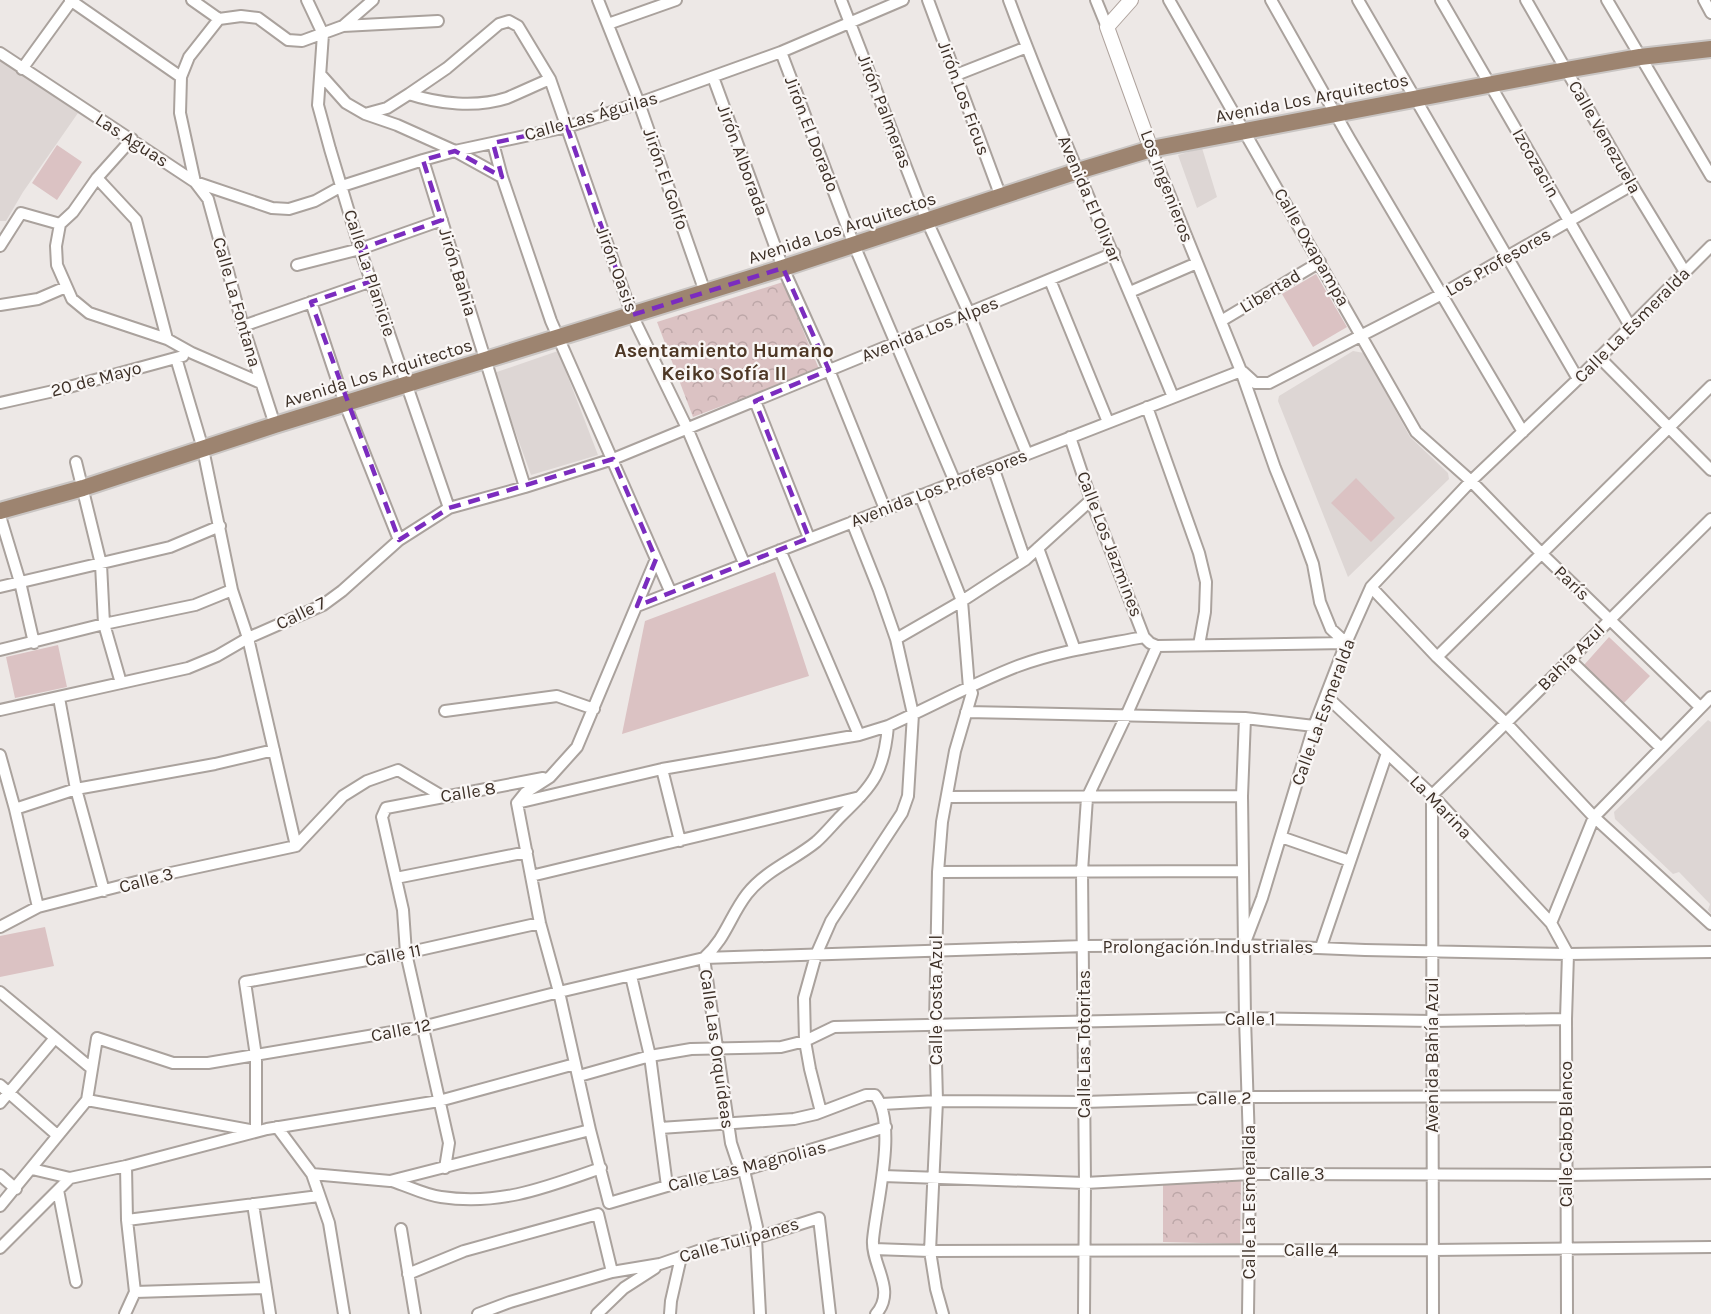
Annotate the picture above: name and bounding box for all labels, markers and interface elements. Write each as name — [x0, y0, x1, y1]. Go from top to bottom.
street label: Jirón Los Ficus — [933, 38, 995, 158]
street label: Jirón Palmeras — [853, 51, 917, 171]
street label: Avenida Los Arquitectos — [1214, 68, 1410, 128]
street label: Jirón El Dorado — [780, 73, 844, 195]
street label: Calle Venezuela — [1564, 76, 1646, 198]
street label: Calle Las Águilas — [521, 85, 660, 146]
street label: Jirón Alborada — [713, 101, 773, 219]
street label: Las Aguas — [91, 108, 173, 172]
street label: Izcozacin — [1507, 124, 1565, 202]
street label: Jirón El Golfo — [638, 125, 694, 233]
street label: Los Ingenieros — [1135, 127, 1199, 245]
street label: Avenida El Olivar — [1053, 132, 1127, 266]
street label: Calle Oxapampa — [1269, 184, 1355, 310]
street label: Avenida Los Arquitectos — [745, 187, 939, 269]
street label: Calle La Planicie — [339, 207, 401, 339]
street label: Jirón Oasis — [591, 223, 643, 315]
street label: Los Profesores — [1441, 223, 1555, 301]
street label: Jirón Bahia — [434, 225, 482, 319]
street label: Calle La Fontana — [208, 234, 266, 370]
street label: Calle La Esmeralda — [1569, 262, 1695, 388]
street label: Libertad — [1235, 264, 1305, 318]
street label: Avenida Los Alpes — [858, 291, 1002, 367]
street label: Avenida Los Arquitectos — [281, 334, 475, 412]
district label: Asentamiento Humano Keiko Sofía II — [614, 339, 834, 385]
street label: 20 de Mayo — [48, 356, 144, 402]
street label: Avenida Los Profesores — [848, 444, 1030, 532]
street label: Calle Los Jazmines — [1072, 468, 1148, 620]
street label: París — [1550, 561, 1594, 605]
street label: Calle 7 — [272, 591, 330, 635]
street label: Bahia Azul — [1533, 619, 1609, 695]
street label: Calle La Esmeralda — [1286, 635, 1360, 789]
street label: La Marina — [1405, 770, 1477, 844]
street label: Calle 8 — [439, 777, 497, 807]
street label: Calle 3 — [117, 862, 175, 898]
street label: Calle Costa Azul — [925, 935, 947, 1065]
street label: Prolongación Industriales — [1103, 936, 1313, 958]
street label: Calle 11 — [363, 939, 423, 971]
street label: Calle Las Orquídeas — [695, 968, 739, 1130]
street label: Calle Las Totoritas — [1073, 970, 1095, 1118]
street label: Avenida Bahía Azul — [1421, 977, 1443, 1133]
street label: Calle 1 — [1225, 1008, 1275, 1030]
street label: Calle 12 — [369, 1013, 433, 1047]
street label: Calle Cabo Blanco — [1555, 1061, 1577, 1207]
street label: Calle 2 — [1196, 1087, 1252, 1109]
street label: Calle La Esmeralda — [1238, 1125, 1260, 1279]
street label: Calle Las Magnolias — [666, 1136, 828, 1196]
street label: Calle 3 — [1269, 1163, 1325, 1185]
street label: Calle Tulipanes — [677, 1212, 801, 1268]
street label: Calle 4 — [1284, 1239, 1338, 1261]

